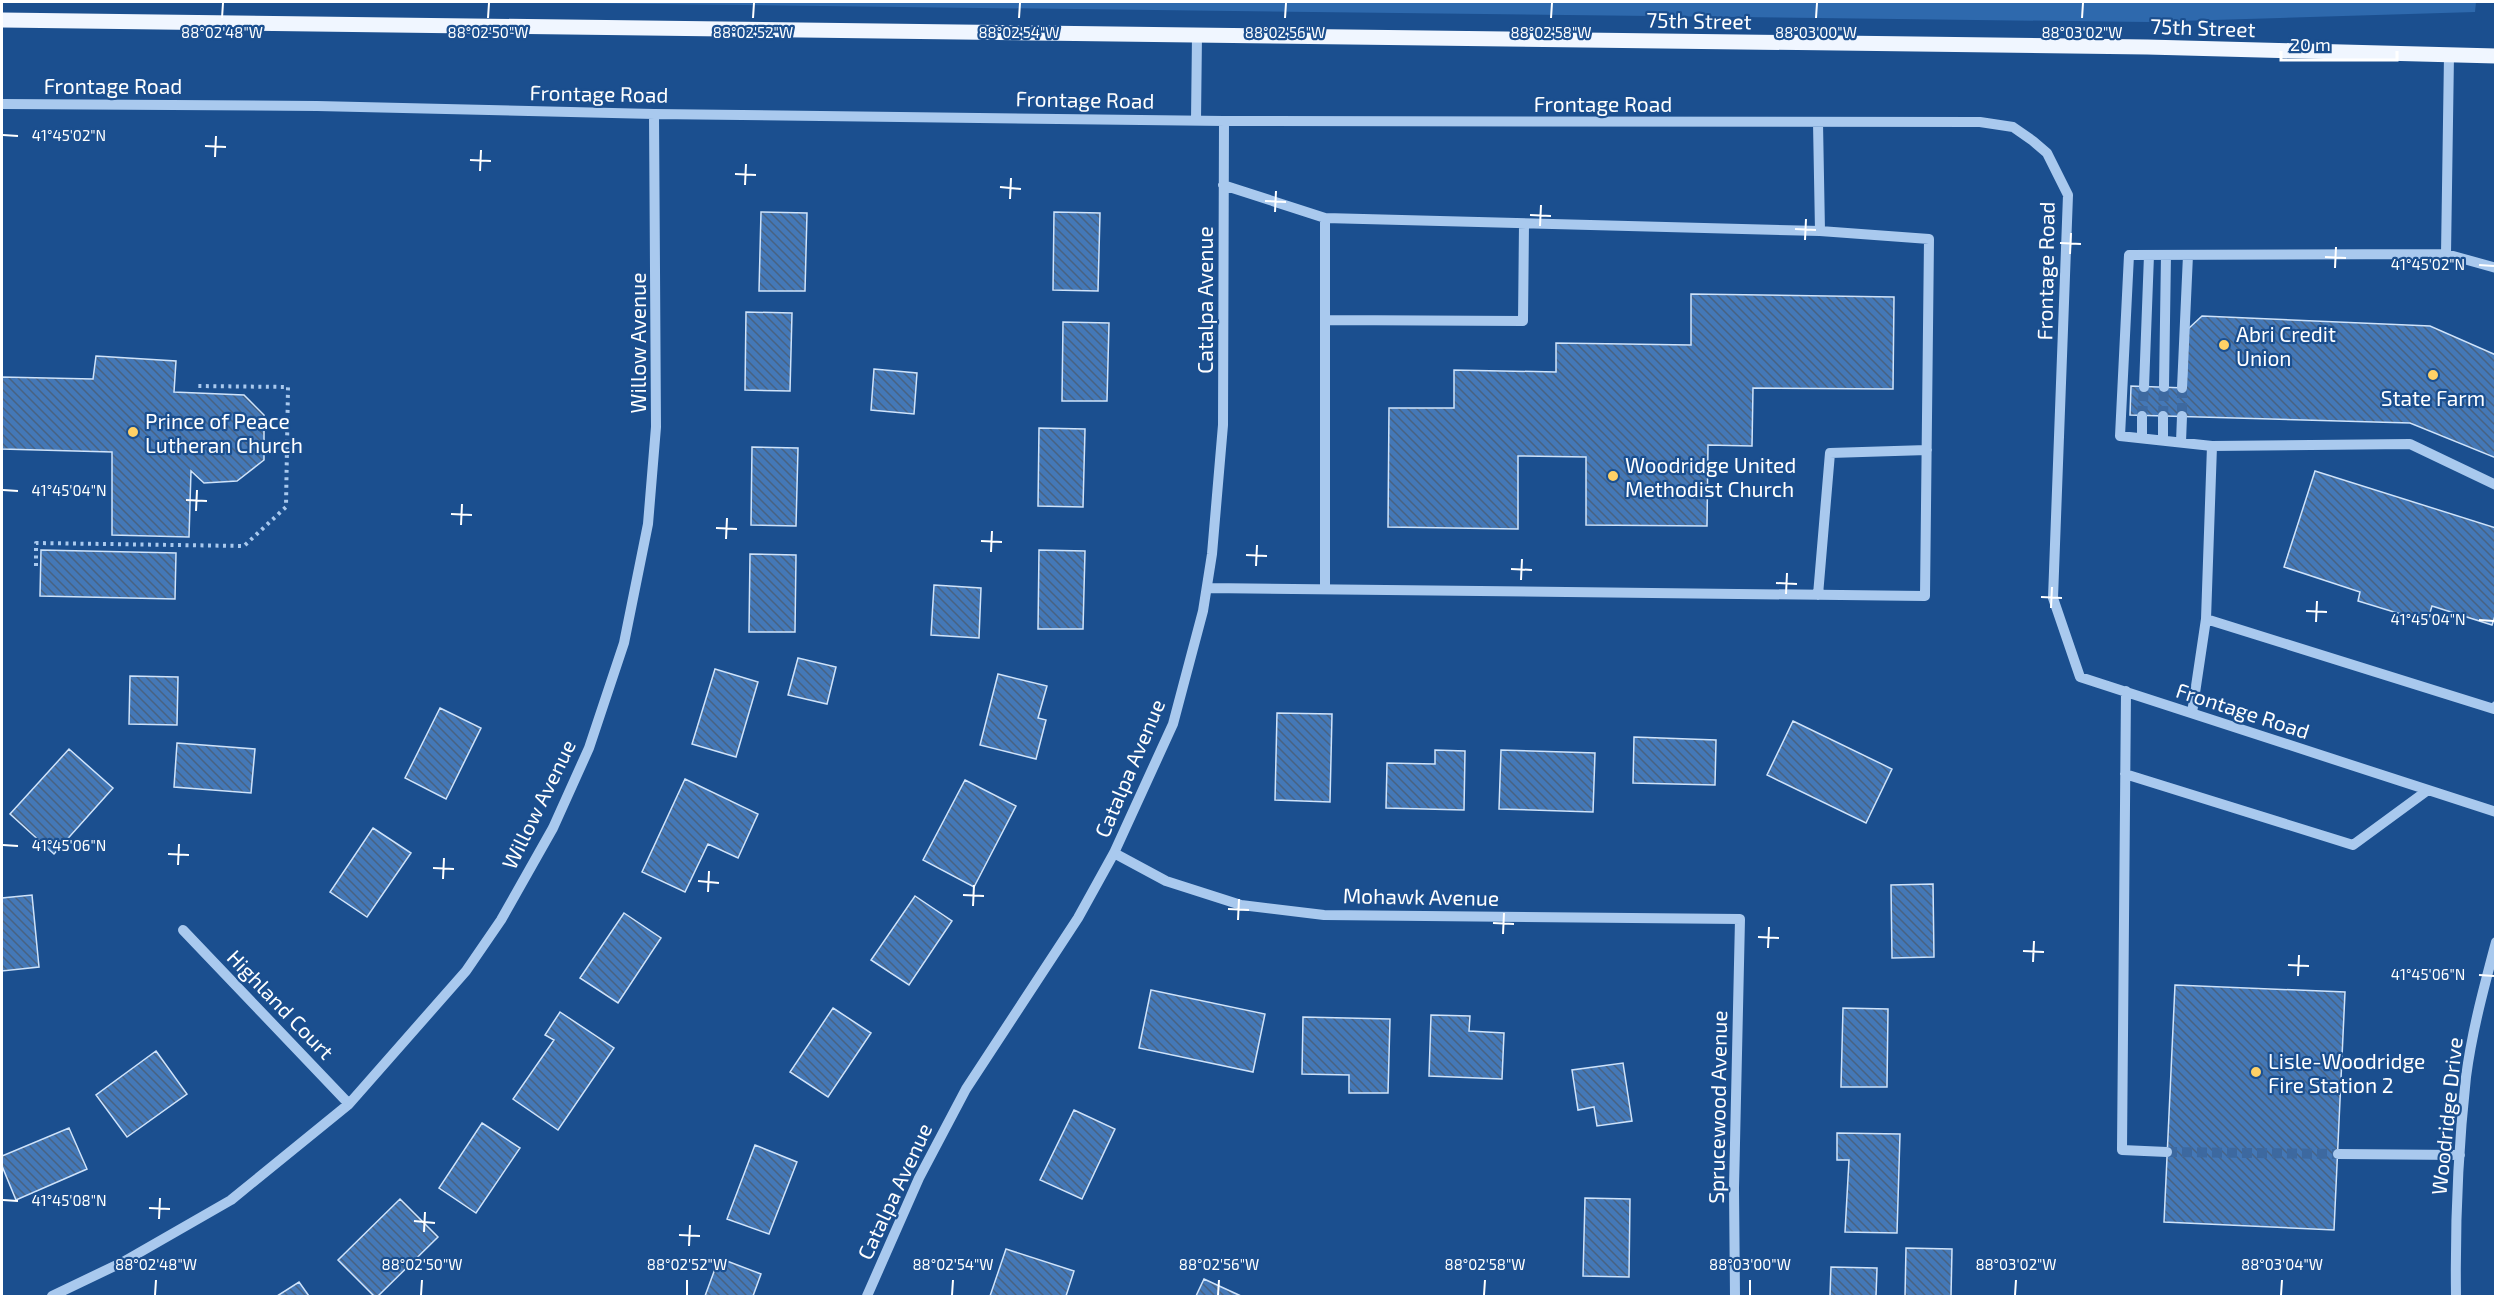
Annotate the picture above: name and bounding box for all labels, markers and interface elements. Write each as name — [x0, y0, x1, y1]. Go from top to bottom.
street label: 75th Street — [1646, 7, 1752, 33]
street label: 75th Street — [2150, 13, 2256, 41]
text: 88°02'48"W — [181, 23, 263, 41]
text: 88°02'50"W — [448, 23, 528, 41]
text: 88°02'52"W — [713, 23, 793, 41]
text: 88°02'54"W — [979, 23, 1060, 41]
text: 88°02'56"W — [1245, 23, 1325, 41]
text: 88°02'58"W — [1511, 23, 1591, 41]
text: 88°03'00"W — [1775, 23, 1857, 41]
text: 88°03'02"W — [2041, 23, 2123, 41]
scale bar — [2281, 24, 2396, 62]
text: 20 m — [2290, 33, 2331, 55]
street label: Frontage Road — [44, 73, 182, 98]
street label: Frontage Road — [529, 79, 669, 107]
street label: Frontage Road — [1015, 85, 1155, 113]
street label: Frontage Road — [1534, 91, 1672, 116]
text: 41°45'02"N — [32, 126, 106, 144]
street label: Frontage Road — [2031, 201, 2059, 341]
street label: Catalpa Avenue — [1192, 226, 1217, 374]
text: 41°45'02"N — [2391, 255, 2465, 273]
street label: Willow Avenue — [625, 273, 650, 413]
place label: Abri Credit Union — [2236, 321, 2336, 370]
marker: Abri Credit Union — [2217, 338, 2231, 352]
marker: State Farm — [2426, 368, 2440, 382]
place label: State Farm — [2381, 385, 2485, 410]
place label: Prince of Peace Lutheran Church — [145, 408, 303, 457]
marker: Prince of Peace Lutheran Church — [126, 425, 140, 439]
place label: Woodridge United Methodist Church — [1625, 452, 1796, 501]
marker: Woodridge United Methodist Church — [1606, 469, 1620, 483]
text: 41°45'04"N — [31, 481, 107, 499]
text: 41°45'04"N — [2390, 610, 2466, 628]
street label: Frontage Road — [2173, 677, 2313, 743]
street label: Catalpa Avenue — [1089, 695, 1169, 841]
street label: Willow Avenue — [496, 735, 580, 873]
text: 41°45'06"N — [32, 836, 106, 854]
street label: Mohawk Avenue — [1343, 882, 1499, 910]
street label: Highland Court — [223, 944, 339, 1064]
text: 41°45'06"N — [2391, 965, 2465, 983]
street label: Sprucewood Avenue — [1703, 1010, 1731, 1204]
street label: Woodridge Drive — [2425, 1036, 2467, 1196]
place label: Lisle-Woodridge Fire Station 2 — [2268, 1048, 2425, 1097]
marker: Lisle-Woodridge Fire Station 2 — [2249, 1065, 2263, 1079]
street label: Catalpa Avenue — [851, 1119, 937, 1263]
text: 41°45'08"N — [31, 1191, 107, 1209]
text: 88°02'48"W — [115, 1255, 197, 1273]
text: 88°02'50"W — [382, 1255, 462, 1273]
text: 88°02'52"W — [647, 1255, 727, 1273]
text: 88°02'54"W — [913, 1255, 994, 1273]
text: 88°02'56"W — [1179, 1255, 1259, 1273]
text: 88°02'58"W — [1445, 1255, 1525, 1273]
text: 88°03'00"W — [1709, 1255, 1791, 1273]
text: 88°03'02"W — [1975, 1255, 2057, 1273]
text: 88°03'04"W — [2241, 1255, 2323, 1273]

